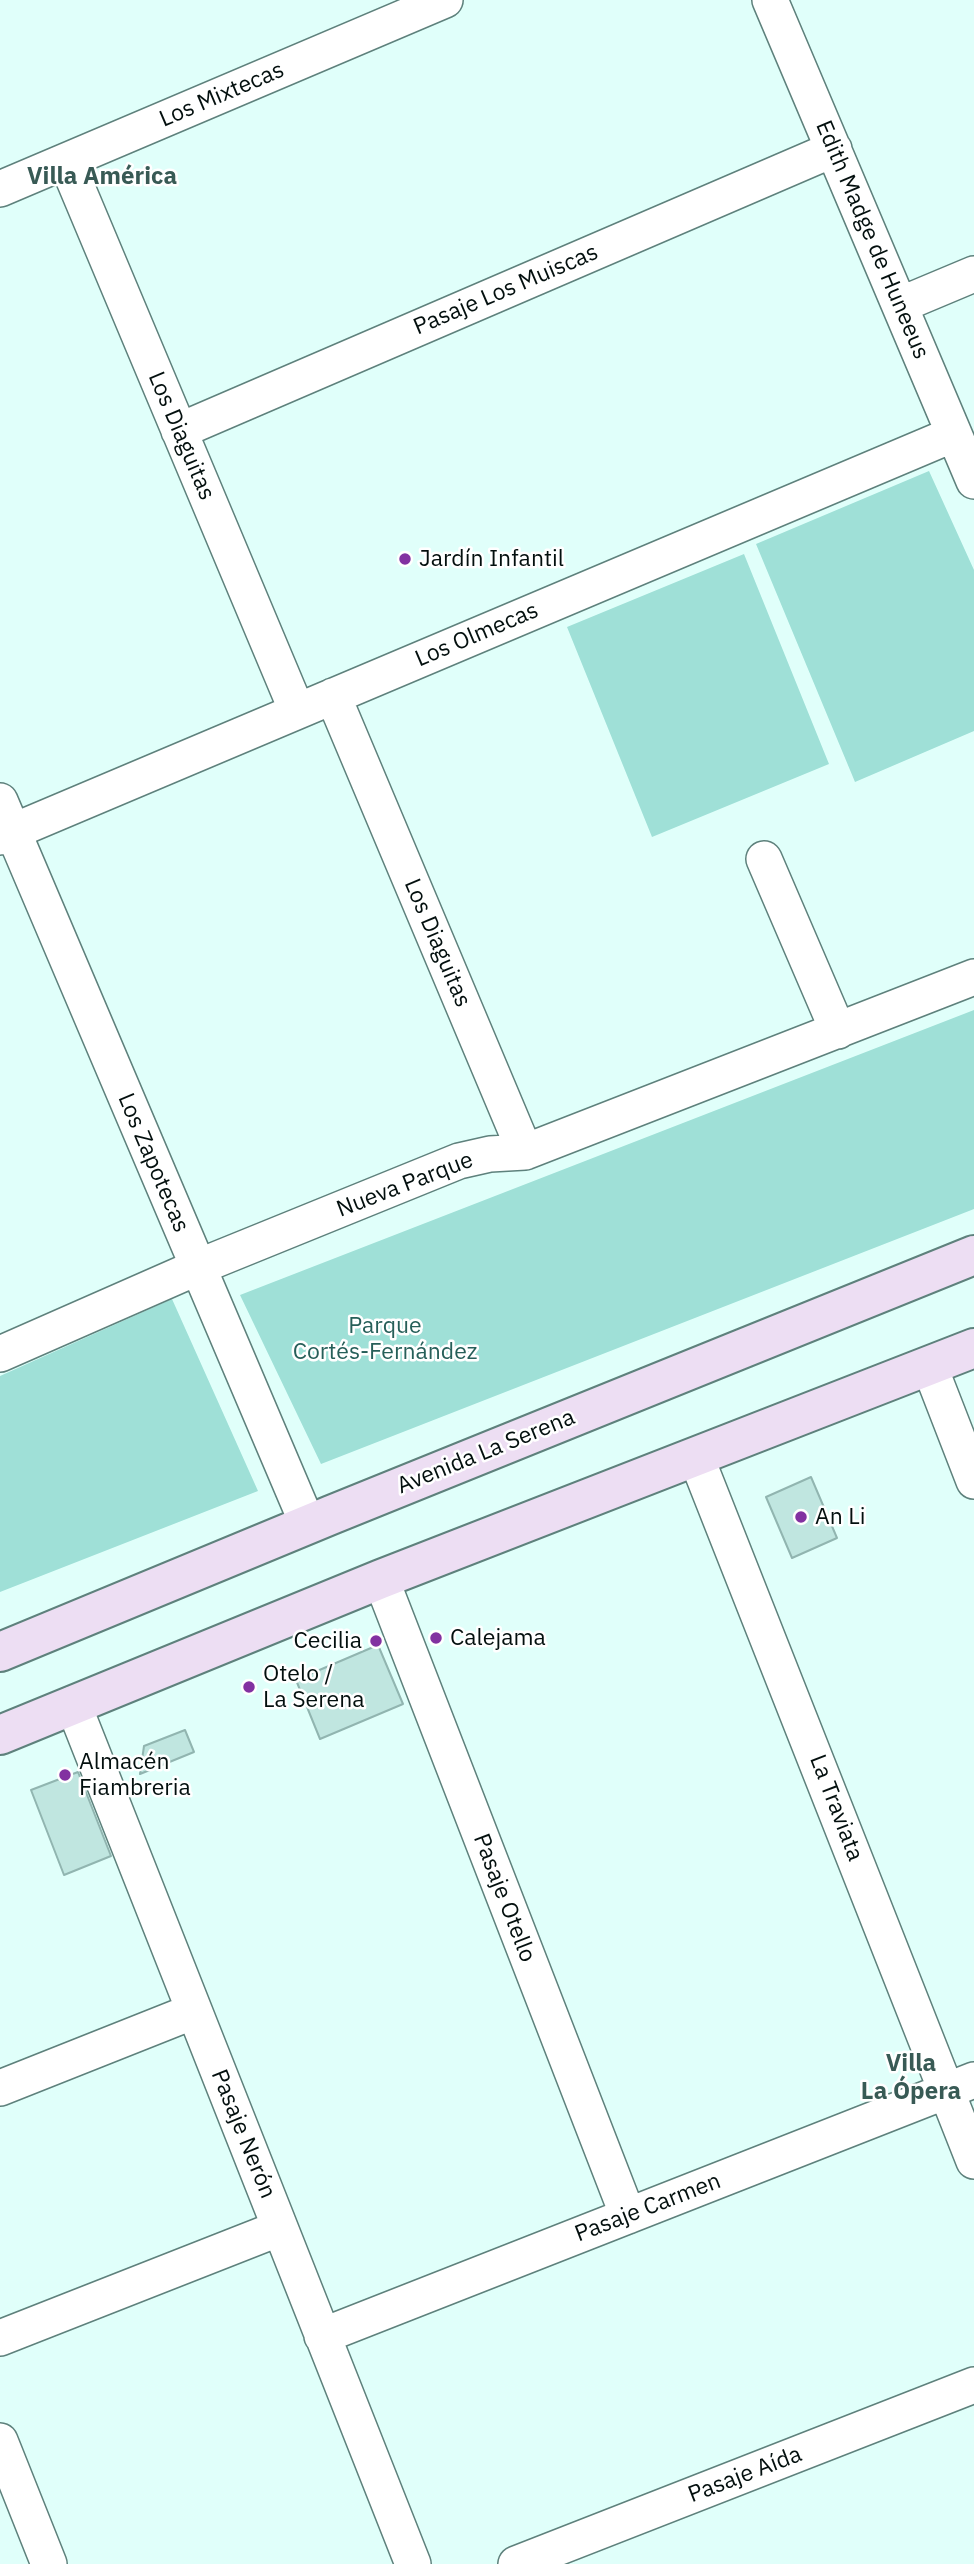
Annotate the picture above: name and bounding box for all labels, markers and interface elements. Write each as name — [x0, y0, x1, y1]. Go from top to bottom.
street label: Los Mixtecas — [156, 56, 288, 134]
street label: Edith Madge de Huneeus — [809, 117, 935, 363]
district label: Villa América — [27, 163, 177, 191]
street label: Pasaje Los Muiscas — [410, 239, 602, 341]
street label: Los Diaguitas — [142, 368, 220, 504]
place label: Jardín Infantil — [419, 545, 564, 573]
marker: Jardín Infantil — [397, 551, 413, 567]
street label: Los Olmecas — [411, 597, 543, 673]
street label: Los Diaguitas — [398, 875, 476, 1011]
street label: Los Zapotecas — [111, 1089, 195, 1237]
street label: Nueva Parque — [333, 1146, 477, 1224]
park label: Parque Cortés-Fernández — [293, 1312, 477, 1366]
street label: Avenida La Serena — [393, 1404, 579, 1500]
place label: An Li — [815, 1503, 866, 1531]
marker: An Li — [793, 1509, 809, 1525]
place label: Calejama — [450, 1624, 546, 1652]
place label: Cecilia — [293, 1627, 362, 1655]
marker: Calejama — [428, 1630, 444, 1646]
marker: Cecilia — [368, 1633, 384, 1649]
place label: Otelo / La Serena — [263, 1660, 364, 1714]
marker: Otelo / La Serena — [241, 1679, 257, 1695]
place label: Almacén Fiambreria — [79, 1748, 191, 1802]
street label: La Traviata — [803, 1751, 869, 1865]
marker: Almacén Fiambreria — [57, 1767, 73, 1783]
street label: Pasaje Otello — [467, 1830, 541, 1966]
district label: Villa La Ópera — [861, 2050, 961, 2106]
street label: Pasaje Nerón — [205, 2066, 281, 2202]
street label: Pasaje Carmen — [571, 2168, 725, 2248]
street label: Pasaje Aída — [684, 2441, 806, 2509]

